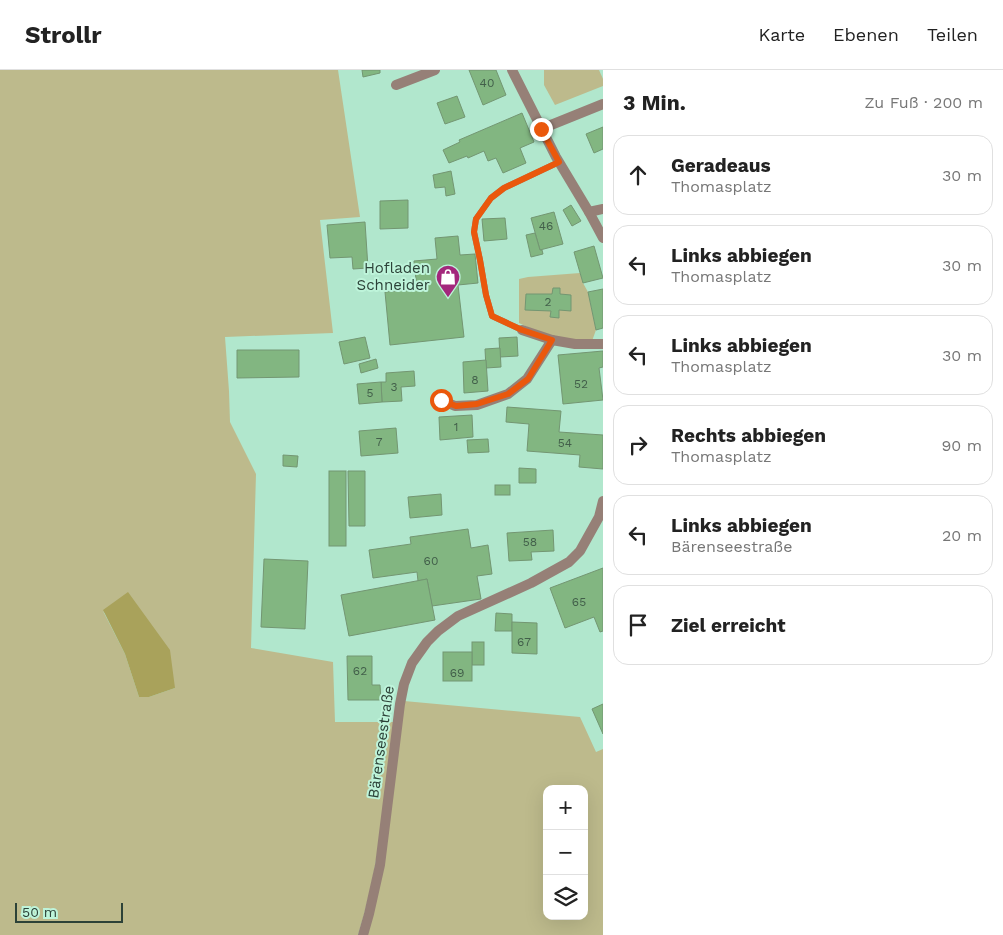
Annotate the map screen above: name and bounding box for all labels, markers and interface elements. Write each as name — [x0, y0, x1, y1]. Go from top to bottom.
text: Strollr — [25, 21, 102, 49]
text: Karte — [759, 24, 805, 45]
text: Ebenen — [833, 24, 899, 45]
text: Teilen — [927, 24, 978, 45]
house number: 40 — [480, 76, 494, 90]
text: 3 Min. — [623, 90, 686, 115]
text: Zu Fuß · 200 m — [865, 93, 983, 112]
route end — [530, 118, 553, 141]
text: Geradeaus — [671, 154, 771, 177]
icon: ahead — [624, 161, 652, 189]
text: 30 m — [942, 166, 982, 185]
text: Thomasplatz — [671, 177, 772, 196]
house number: 46 — [539, 219, 553, 233]
text: Links abbiegen — [671, 244, 812, 267]
icon: left — [624, 251, 652, 279]
text: 30 m — [942, 256, 982, 275]
place label: Hofladen Schneider — [357, 259, 430, 294]
shop icon: Hofladen Schneider — [435, 264, 461, 298]
text: Thomasplatz — [671, 267, 772, 286]
house number: 2 — [545, 295, 552, 309]
text: Links abbiegen — [671, 334, 812, 357]
icon: left — [624, 341, 652, 369]
text: 30 m — [942, 346, 982, 365]
text: Thomasplatz — [671, 357, 772, 376]
house number: 8 — [471, 373, 479, 387]
house number: 52 — [574, 377, 588, 391]
house number: 3 — [391, 380, 398, 394]
house number: 5 — [367, 386, 374, 400]
route start — [430, 389, 453, 412]
house number: 1 — [454, 420, 458, 434]
text: Rechts abbiegen — [671, 424, 826, 447]
icon: right — [624, 431, 652, 459]
house number: 7 — [376, 435, 383, 449]
house number: 54 — [558, 436, 572, 450]
text: 90 m — [941, 436, 982, 455]
text: Thomasplatz — [671, 447, 772, 466]
text: Links abbiegen — [671, 514, 812, 537]
icon: left — [624, 521, 652, 549]
text: 20 m — [942, 526, 982, 545]
house number: 58 — [523, 535, 537, 549]
text: Bärenseestraße — [671, 537, 792, 556]
house number: 60 — [424, 554, 438, 568]
house number: 65 — [572, 595, 586, 609]
icon: arrive — [624, 611, 652, 639]
text: Ziel erreicht — [671, 614, 786, 637]
house number: 67 — [517, 635, 531, 649]
house number: 62 — [353, 664, 367, 678]
house number: 69 — [450, 666, 464, 680]
street label: Bärenseestraße — [364, 684, 398, 800]
map controls — [543, 785, 588, 920]
button: + — [543, 785, 588, 830]
button: − — [543, 830, 588, 875]
button: layers — [543, 875, 588, 920]
scale bar — [15, 900, 122, 923]
text: 50 m — [22, 904, 57, 920]

